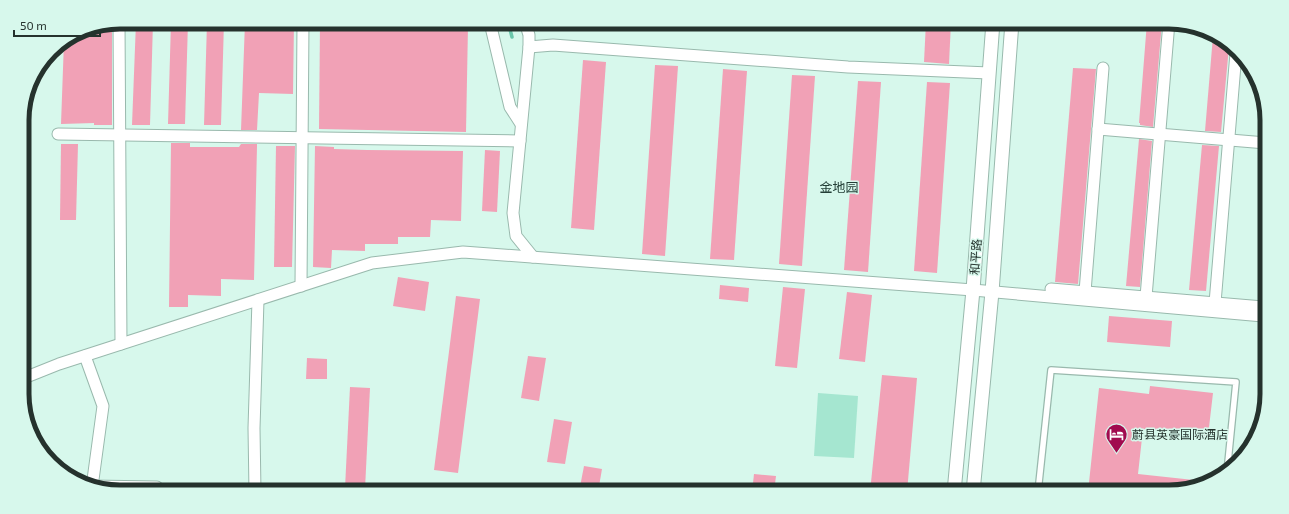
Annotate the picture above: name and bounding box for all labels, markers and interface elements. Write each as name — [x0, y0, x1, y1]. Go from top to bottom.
scale bar — [14, 12, 100, 38]
text: 50 m — [20, 18, 47, 32]
district label: 金地园 — [819, 179, 859, 195]
street label: 和平路 — [967, 238, 983, 275]
hotel icon: 蔚县英豪国际酒店 — [1103, 422, 1129, 455]
place label: 蔚县英豪国际酒店 — [1132, 427, 1228, 441]

